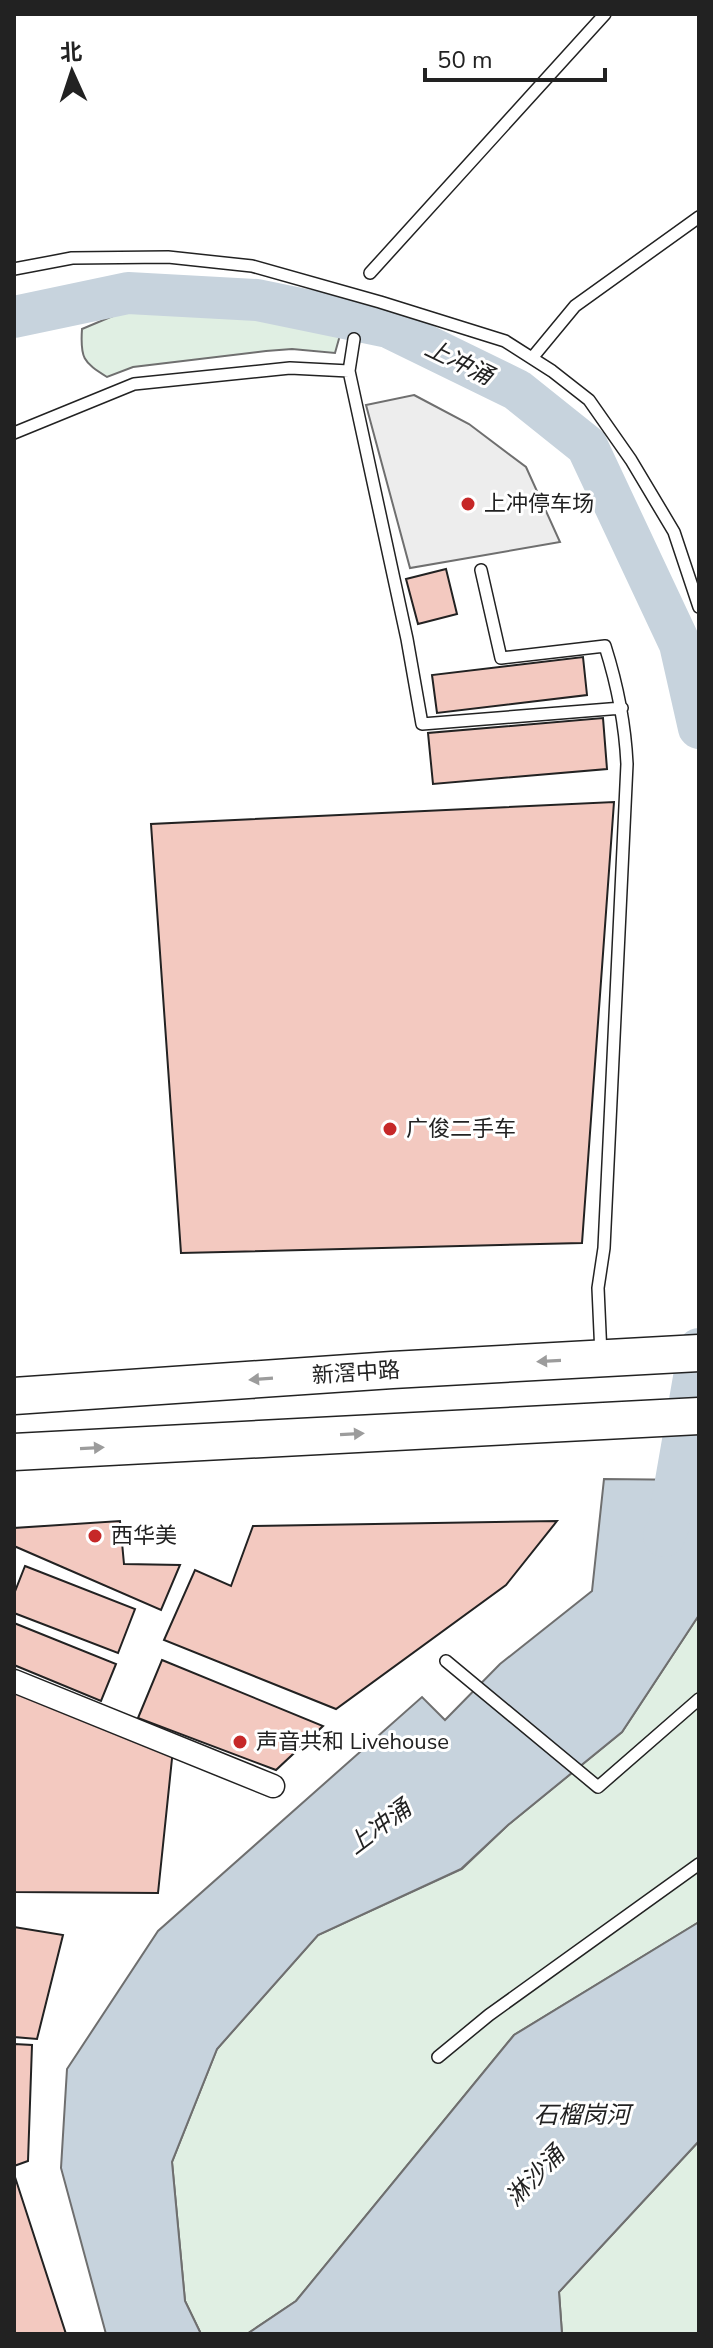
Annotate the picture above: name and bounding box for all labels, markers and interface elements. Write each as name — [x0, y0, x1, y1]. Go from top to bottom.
north arrow — [32, 32, 112, 112]
scale bar — [425, 32, 605, 82]
text: 北 — [59, 37, 83, 69]
text: 50 m — [437, 44, 493, 76]
water label: 上冲涌 — [420, 332, 501, 393]
place label: 上冲停车场 — [484, 489, 594, 519]
marker: 上冲停车场 — [459, 495, 477, 513]
place label: 广俊二手车 — [406, 1114, 516, 1144]
marker: 广俊二手车 — [381, 1120, 399, 1138]
street label: 新滘中路 — [311, 1355, 401, 1391]
one-way arrow — [536, 1355, 561, 1368]
one-way arrow — [248, 1373, 273, 1386]
one-way arrow — [340, 1427, 365, 1440]
one-way arrow — [80, 1441, 105, 1454]
place label: 西华美 — [111, 1521, 177, 1551]
marker: 西华美 — [86, 1527, 104, 1545]
place label: 声音共和 Livehouse — [256, 1727, 449, 1757]
marker: 声音共和 Livehouse — [231, 1733, 249, 1751]
water label: 上冲涌 — [341, 1791, 420, 1861]
water label: 石榴岗河 — [534, 2099, 634, 2131]
water label: 淋沙涌 — [498, 2137, 574, 2213]

